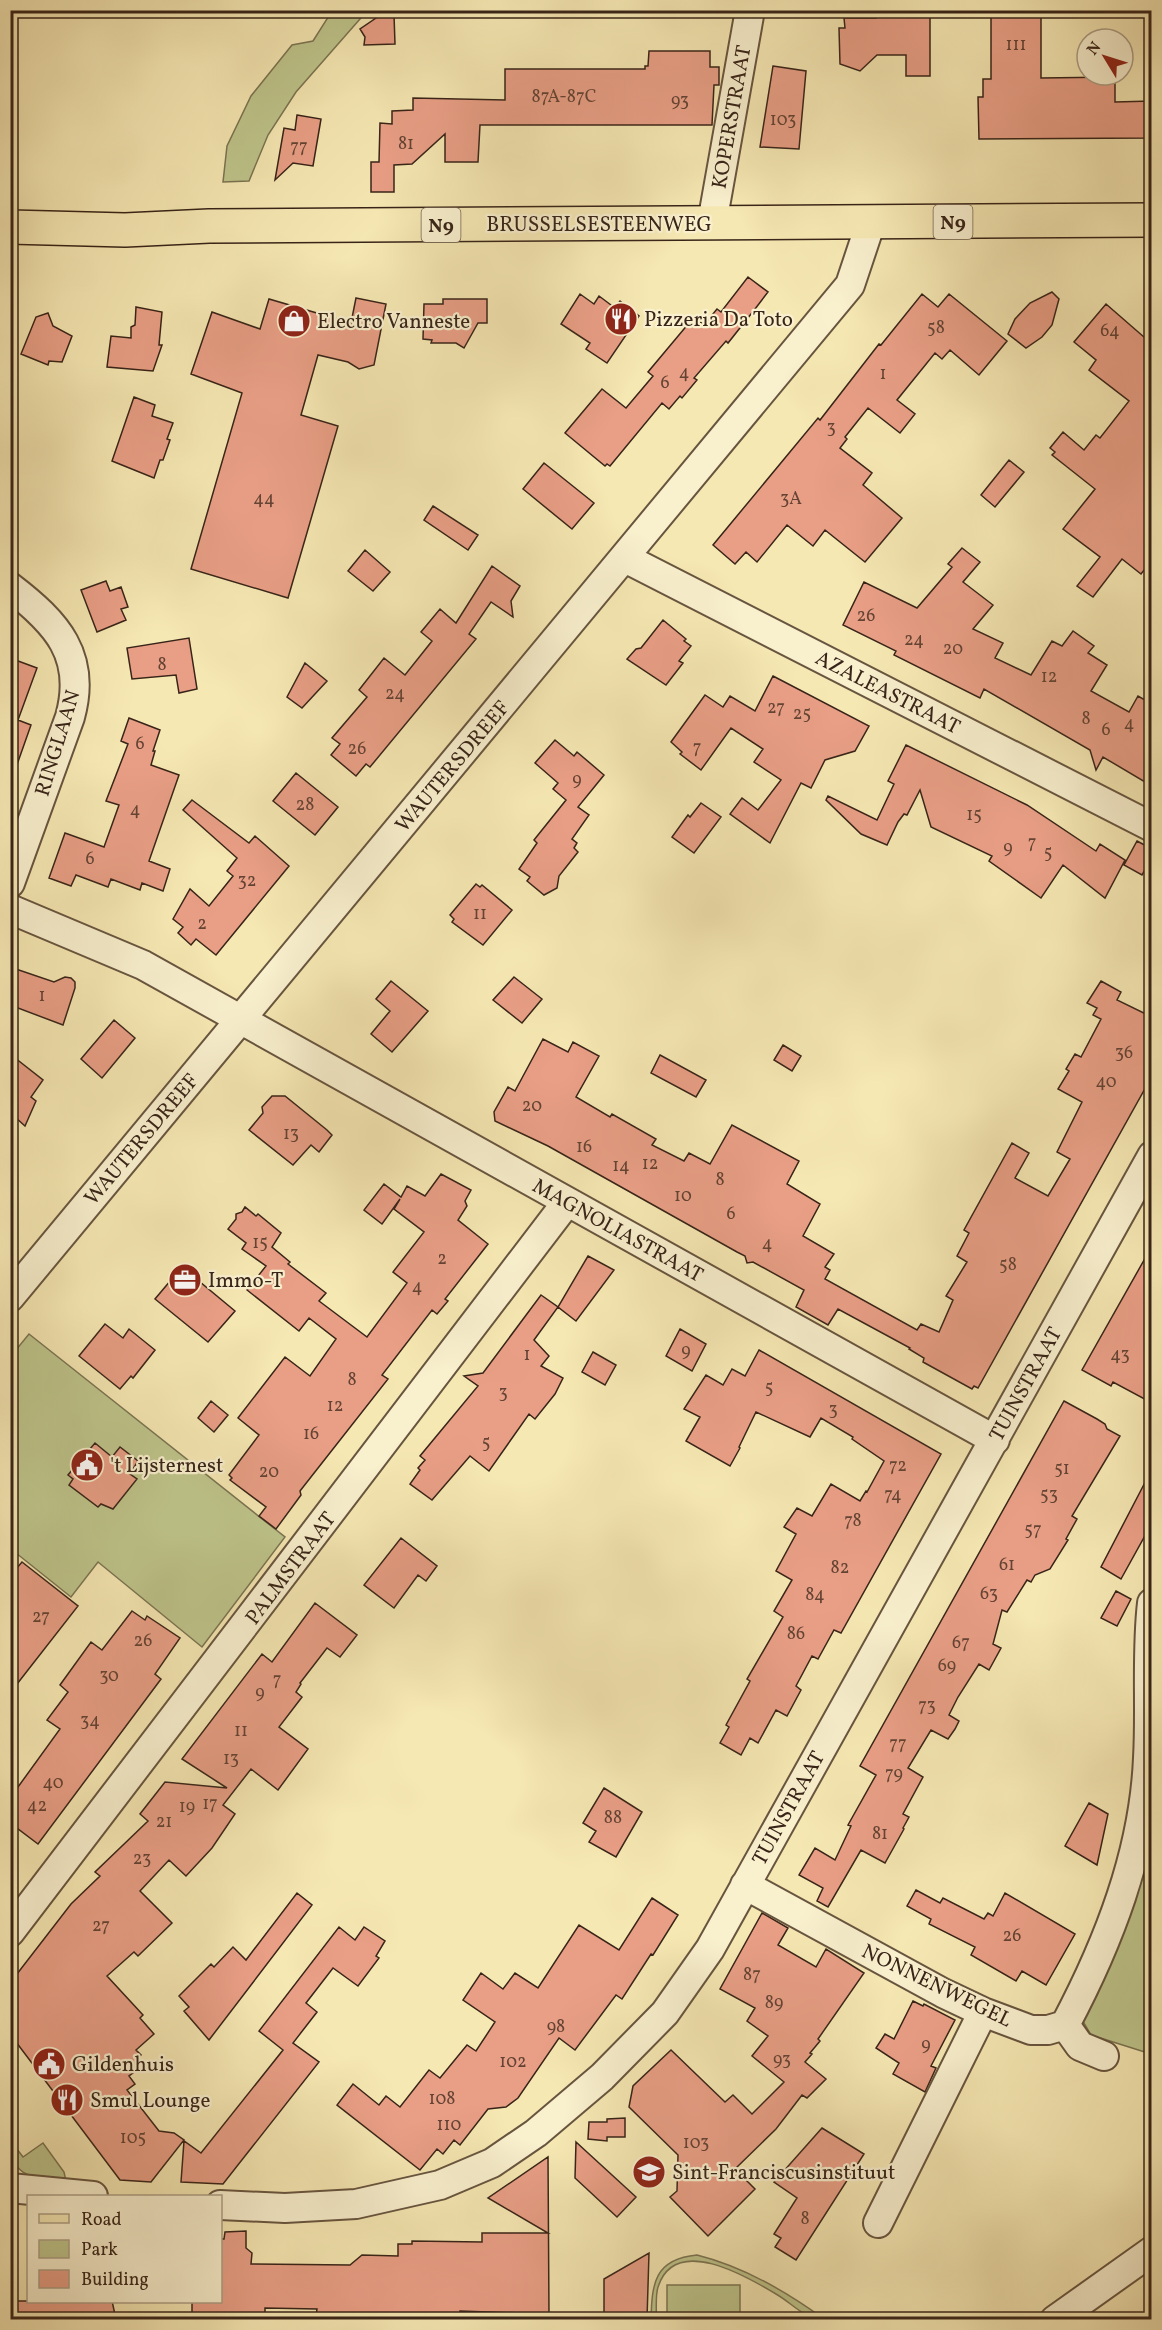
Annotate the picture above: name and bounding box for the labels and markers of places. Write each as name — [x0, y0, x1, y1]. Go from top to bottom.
restaurant icon: Pizzeria Da Toto — [603, 301, 639, 337]
shop icon: Electro Vanneste — [276, 303, 312, 339]
place label: Pizzeria Da Toto — [644, 306, 793, 335]
place label: Electro Vanneste — [317, 308, 470, 337]
office icon: Immo-T — [167, 1262, 203, 1298]
place label: Immo-T — [208, 1267, 283, 1296]
public building icon: 't Lijsternest — [69, 1447, 105, 1483]
place label: 't Lijsternest — [110, 1452, 223, 1481]
public building icon: Gildenhuis — [31, 2046, 67, 2082]
place label: Gildenhuis — [72, 2051, 174, 2080]
restaurant icon: Smul Lounge — [49, 2082, 85, 2118]
place label: Smul Lounge — [90, 2087, 211, 2116]
school or university icon: Sint-Franciscusinstituut — [631, 2154, 667, 2190]
place label: Sint-Franciscusinstituut — [672, 2159, 895, 2188]

